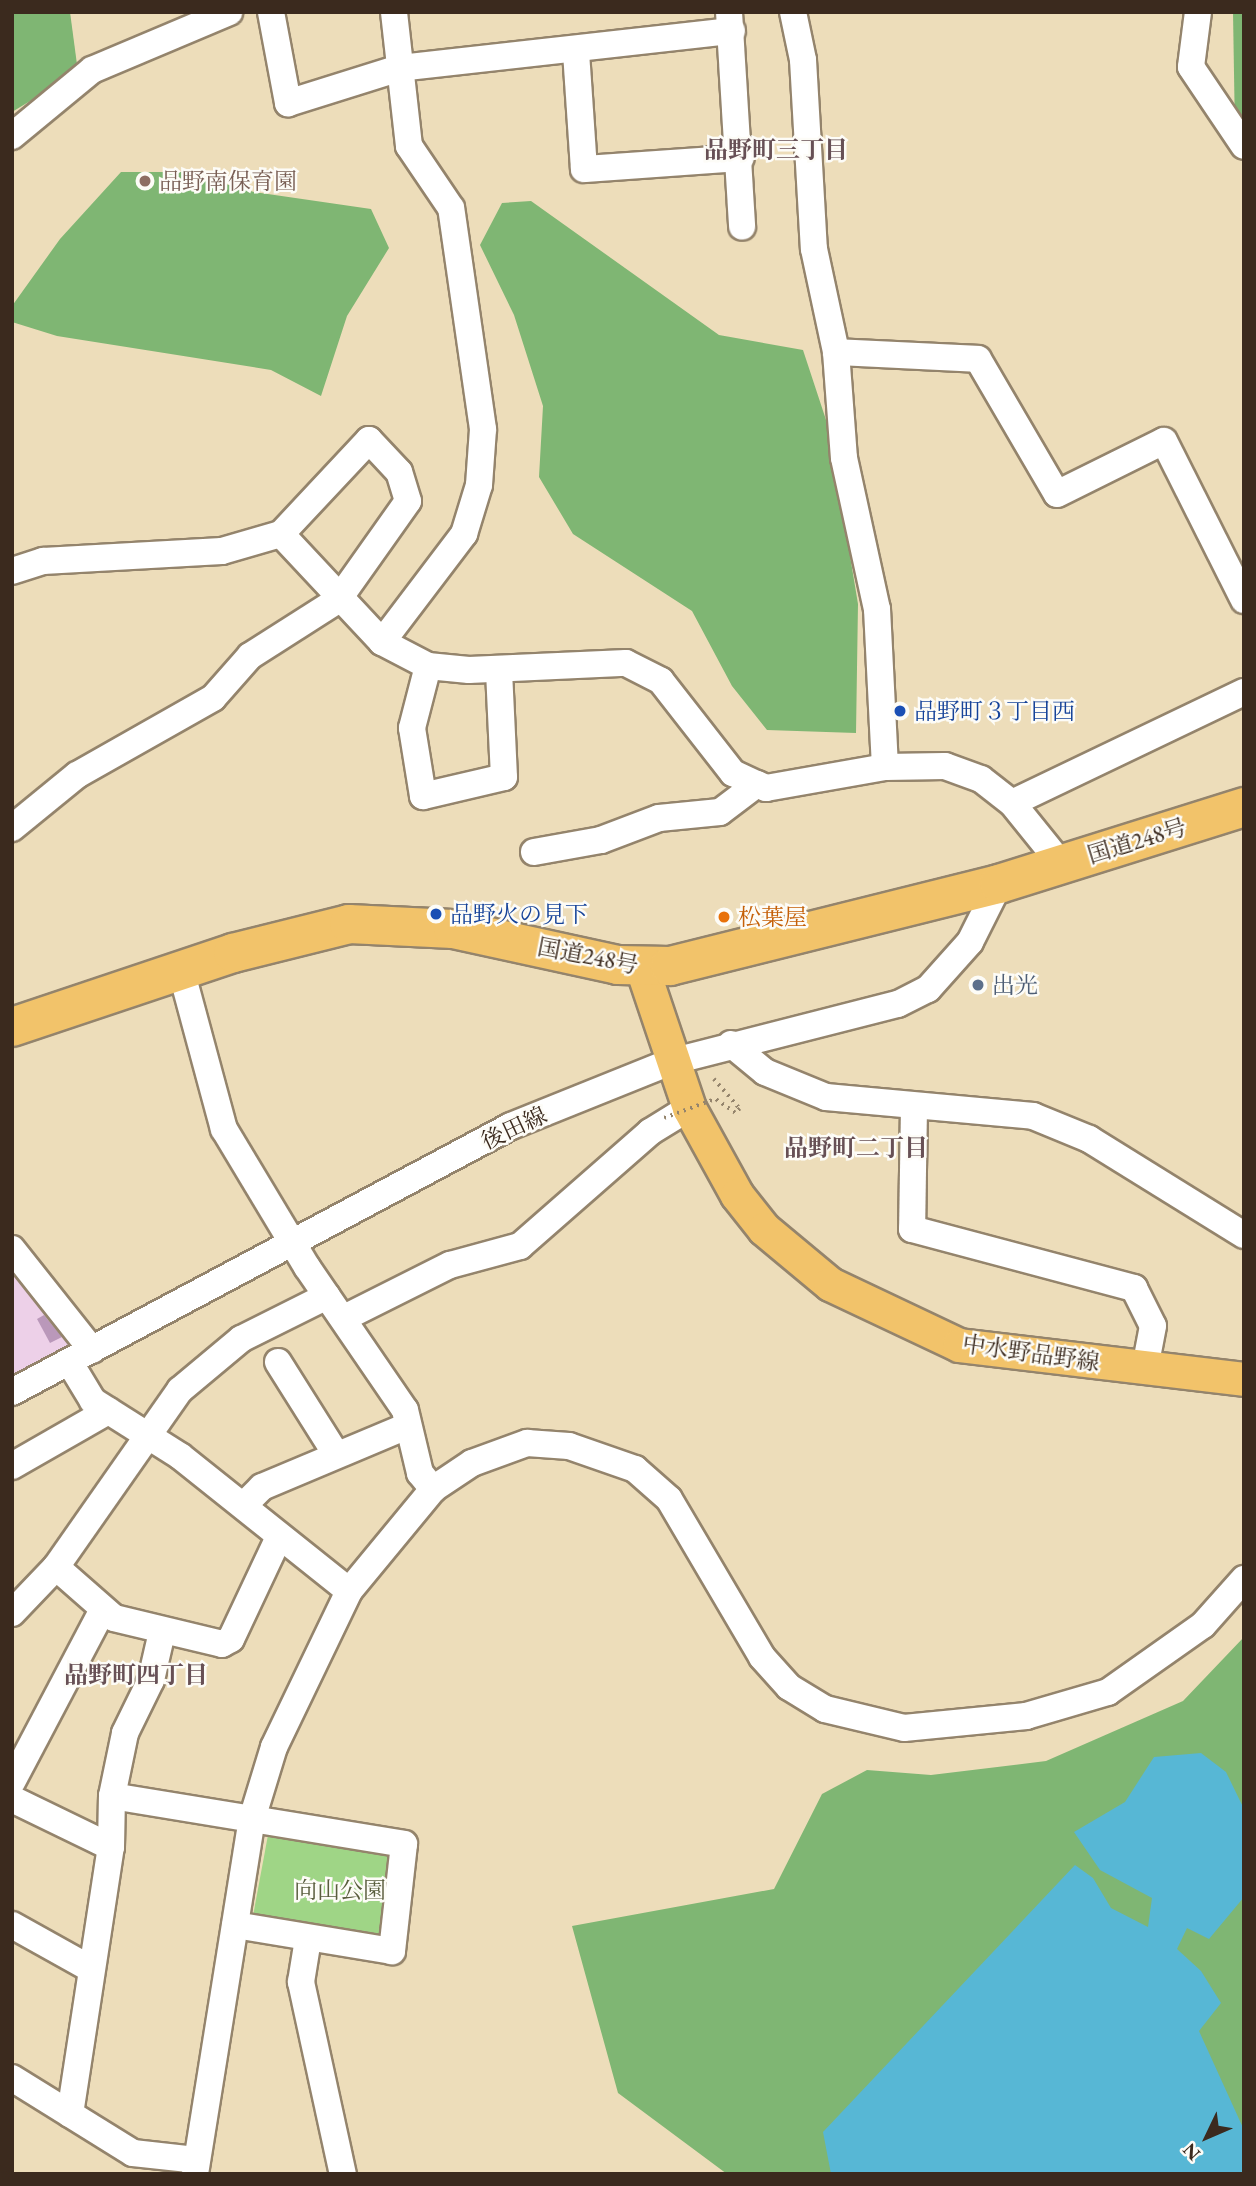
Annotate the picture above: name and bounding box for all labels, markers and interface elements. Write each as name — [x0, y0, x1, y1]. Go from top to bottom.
district label: 品野町三丁目 — [704, 136, 848, 164]
place label: 品野南保育園 — [159, 167, 297, 195]
marker: 品野南保育園 — [137, 173, 153, 189]
place label: 品野町３丁目西 — [914, 697, 1075, 725]
marker: 品野町３丁目西 — [892, 703, 908, 719]
street label: 国道248号 — [1084, 813, 1190, 869]
place label: 品野火の見下 — [450, 900, 588, 928]
place label: 松葉屋 — [738, 903, 807, 931]
marker: 品野火の見下 — [428, 906, 444, 922]
marker: 松葉屋 — [716, 909, 732, 925]
street label: 国道248号 — [535, 933, 641, 979]
place label: 出光 — [992, 971, 1038, 999]
marker: 出光 — [970, 977, 986, 993]
street label: 後田線 — [477, 1101, 551, 1155]
district label: 品野町二丁目 — [784, 1134, 928, 1162]
street label: 中水野品野線 — [961, 1330, 1101, 1376]
district label: 品野町四丁目 — [64, 1661, 208, 1689]
park label: 向山公園 — [294, 1876, 386, 1904]
north arrow — [1172, 2102, 1242, 2172]
text: N — [1177, 2138, 1206, 2166]

